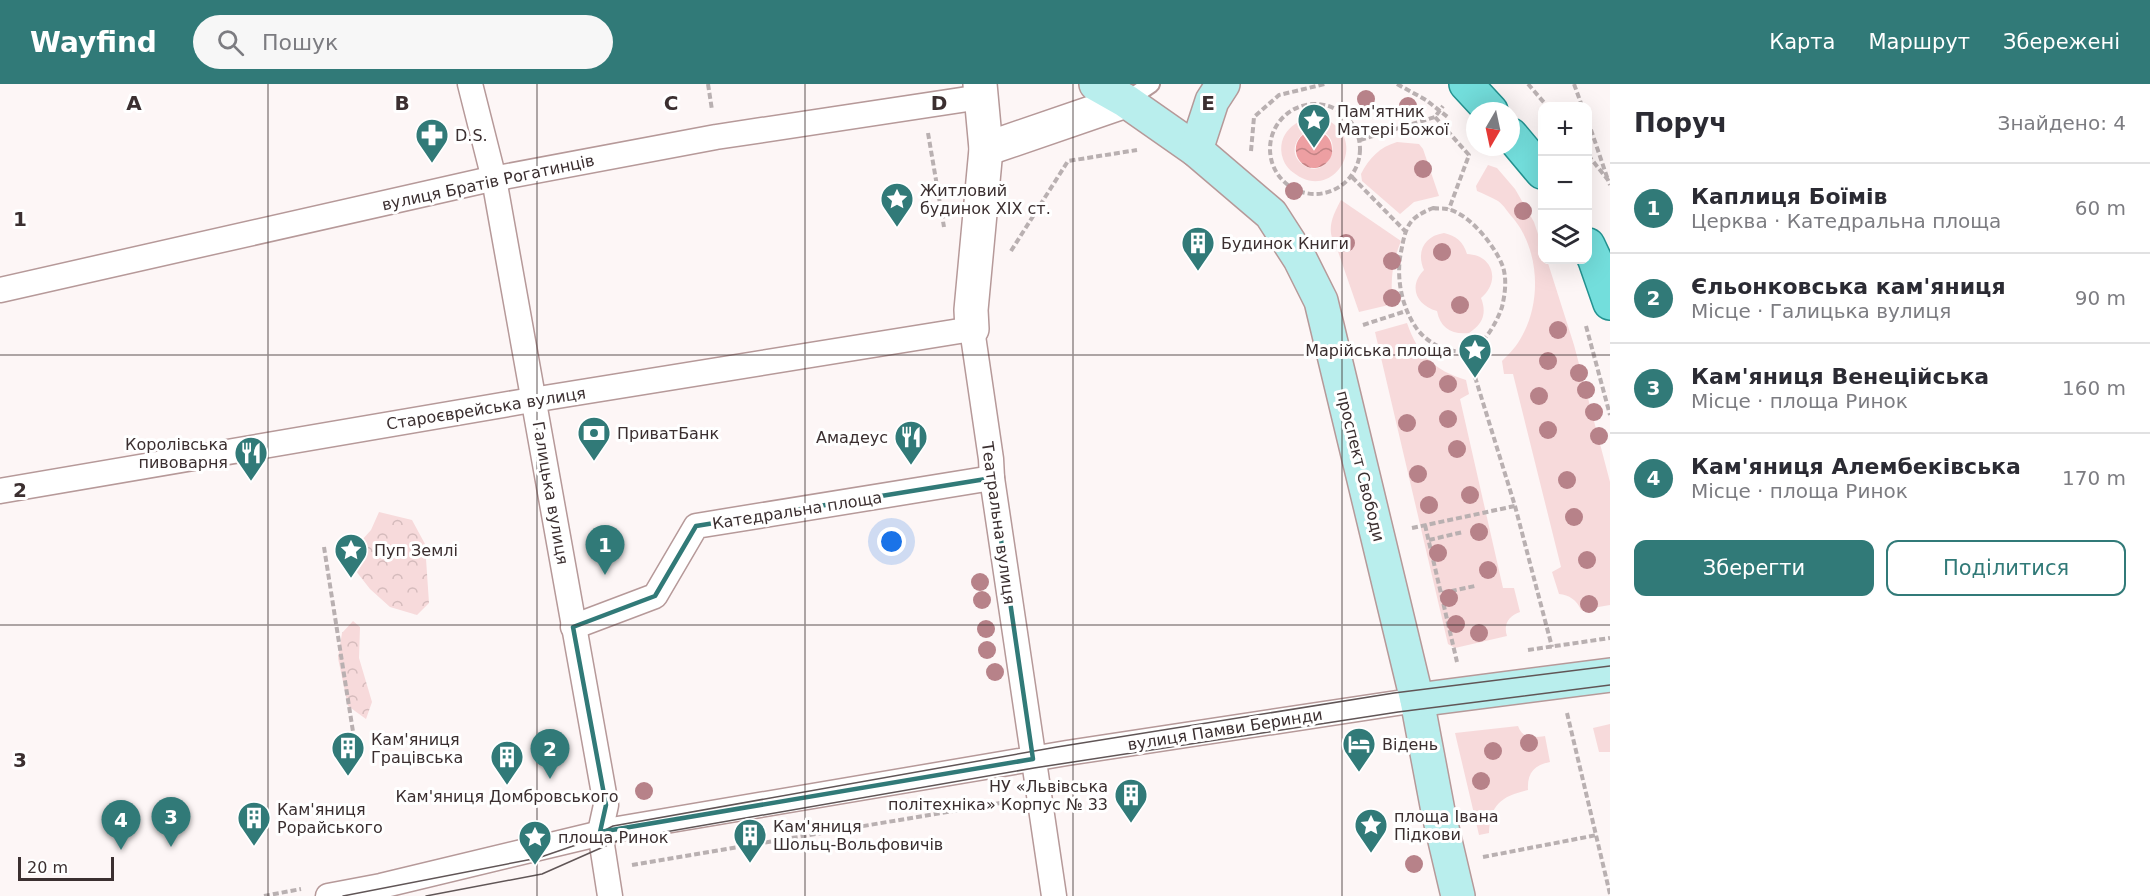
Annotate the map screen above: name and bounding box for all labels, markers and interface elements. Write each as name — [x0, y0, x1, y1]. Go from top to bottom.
search box — [193, 15, 613, 69]
text: Wayfind — [30, 26, 157, 59]
icon: search — [214, 26, 247, 59]
text: Пошук — [262, 30, 338, 55]
text: Карта — [1769, 30, 1835, 54]
text: Маршрут — [1868, 30, 1970, 54]
text: Збережені — [2003, 30, 2120, 54]
text: A — [126, 91, 142, 115]
text: B — [394, 91, 410, 115]
text: C — [664, 91, 678, 115]
text: D — [931, 91, 947, 115]
text: E — [1201, 91, 1215, 115]
place icon: Пам'ятник Матері Божої — [1296, 102, 1332, 149]
place label: Пам'ятник Матері Божої — [1337, 102, 1449, 139]
north arrow — [1466, 102, 1520, 156]
map controls — [1538, 102, 1592, 264]
button: + — [1538, 102, 1592, 156]
text: Поруч — [1634, 108, 1727, 138]
text: Знайдено: 4 — [1998, 111, 2126, 135]
pharmacy icon: D.S. — [414, 117, 450, 164]
place label: D.S. — [455, 126, 488, 145]
street label: вулиця Братів Рогатинців — [380, 151, 596, 214]
button: − — [1538, 156, 1592, 210]
place icon: Житловий будинок XIX ст. — [879, 181, 915, 228]
place label: Житловий будинок XIX ст. — [920, 181, 1051, 218]
text: Каплиця Боїмів — [1691, 184, 1888, 209]
text: 1 — [1647, 196, 1660, 220]
text: 60 m — [2075, 196, 2126, 220]
text: 1 — [13, 207, 27, 231]
text: Церква · Катедральна площа — [1691, 209, 2001, 233]
button: layers — [1538, 210, 1592, 264]
building icon: Будинок Книги — [1180, 225, 1216, 272]
place label: Будинок Книги — [1221, 234, 1349, 253]
text: Єльонковська кам'яниця — [1691, 274, 2006, 299]
text: 2 — [1647, 286, 1660, 310]
text: 90 m — [2075, 286, 2126, 310]
text: Місце · Галицька вулиця — [1691, 299, 1951, 323]
place icon: Марійська площа — [1457, 332, 1493, 379]
place label: Марійська площа — [1305, 341, 1452, 360]
text: Кам'яниця Венеційська — [1691, 364, 1989, 389]
text: 3 — [1647, 376, 1660, 400]
text: 160 m — [2062, 376, 2126, 400]
street label: Староєврейська вулиця — [385, 383, 587, 434]
street label: проспект Свободи — [1333, 389, 1388, 544]
text: Місце · площа Ринок — [1691, 389, 1908, 413]
bank icon: ПриватБанк — [576, 415, 612, 462]
restaurant icon: Амадеус — [893, 419, 929, 466]
street label: Галицька вулиця — [529, 420, 572, 566]
place label: ПриватБанк — [617, 424, 719, 443]
place label: Амадеус — [816, 428, 888, 447]
place label: Королівська пивоварня — [125, 435, 228, 472]
restaurant icon: Королівська пивоварня — [233, 435, 269, 482]
street label: Театральна вулиця — [978, 440, 1019, 605]
text: Кам'яниця Алембеківська — [1691, 454, 2021, 479]
text: 4 — [1647, 466, 1660, 490]
text: 170 m — [2062, 466, 2126, 490]
text: 2 — [13, 478, 27, 502]
text: Місце · площа Ринок — [1691, 479, 1908, 503]
street label: Катедральна площа — [711, 488, 883, 533]
pin: 1 — [586, 526, 624, 575]
your location — [877, 527, 906, 556]
place icon: Пуп Землі — [333, 532, 369, 579]
button: Зберегти — [1634, 540, 1874, 596]
button: Поділитися — [1886, 540, 2126, 596]
place label: Пуп Землі — [374, 541, 458, 560]
street label: вулиця Памви Беринди — [1126, 705, 1324, 754]
hotel icon: Відень — [1341, 726, 1377, 773]
building icon: Кам'яниця Грацівська — [330, 730, 366, 777]
place label: Кам'яниця Грацівська — [371, 730, 463, 767]
pin: 2 — [530, 730, 570, 779]
place label: Відень — [1382, 735, 1438, 754]
building icon: Кам'яниця Домбровського — [489, 739, 525, 786]
text: 3 — [13, 748, 27, 772]
place label: НУ «Львівська політехніка» Корпус № 33 — [888, 777, 1108, 814]
building icon: НУ «Львівська політехніка» Корпус № 33 — [1113, 777, 1149, 824]
place label: Кам'яниця Домбровського — [395, 787, 619, 806]
pin: 3 — [152, 798, 190, 847]
pin: 4 — [102, 800, 140, 850]
building icon: Кам'яниця Рорайського — [236, 800, 272, 847]
place label: Кам'яниця Рорайського — [277, 800, 383, 837]
place icon: площа Івана Підкови — [1353, 807, 1389, 854]
place label: площа Івана Підкови — [1394, 807, 1499, 844]
building icon: Кам'яниця Шольц-Вольфовичів — [732, 817, 768, 864]
place label: Кам'яниця Шольц-Вольфовичів — [773, 817, 943, 854]
place icon: площа Ринок — [517, 819, 553, 866]
place label: площа Ринок — [558, 828, 669, 847]
scale bar — [18, 854, 114, 882]
text: 20 m — [27, 858, 68, 877]

